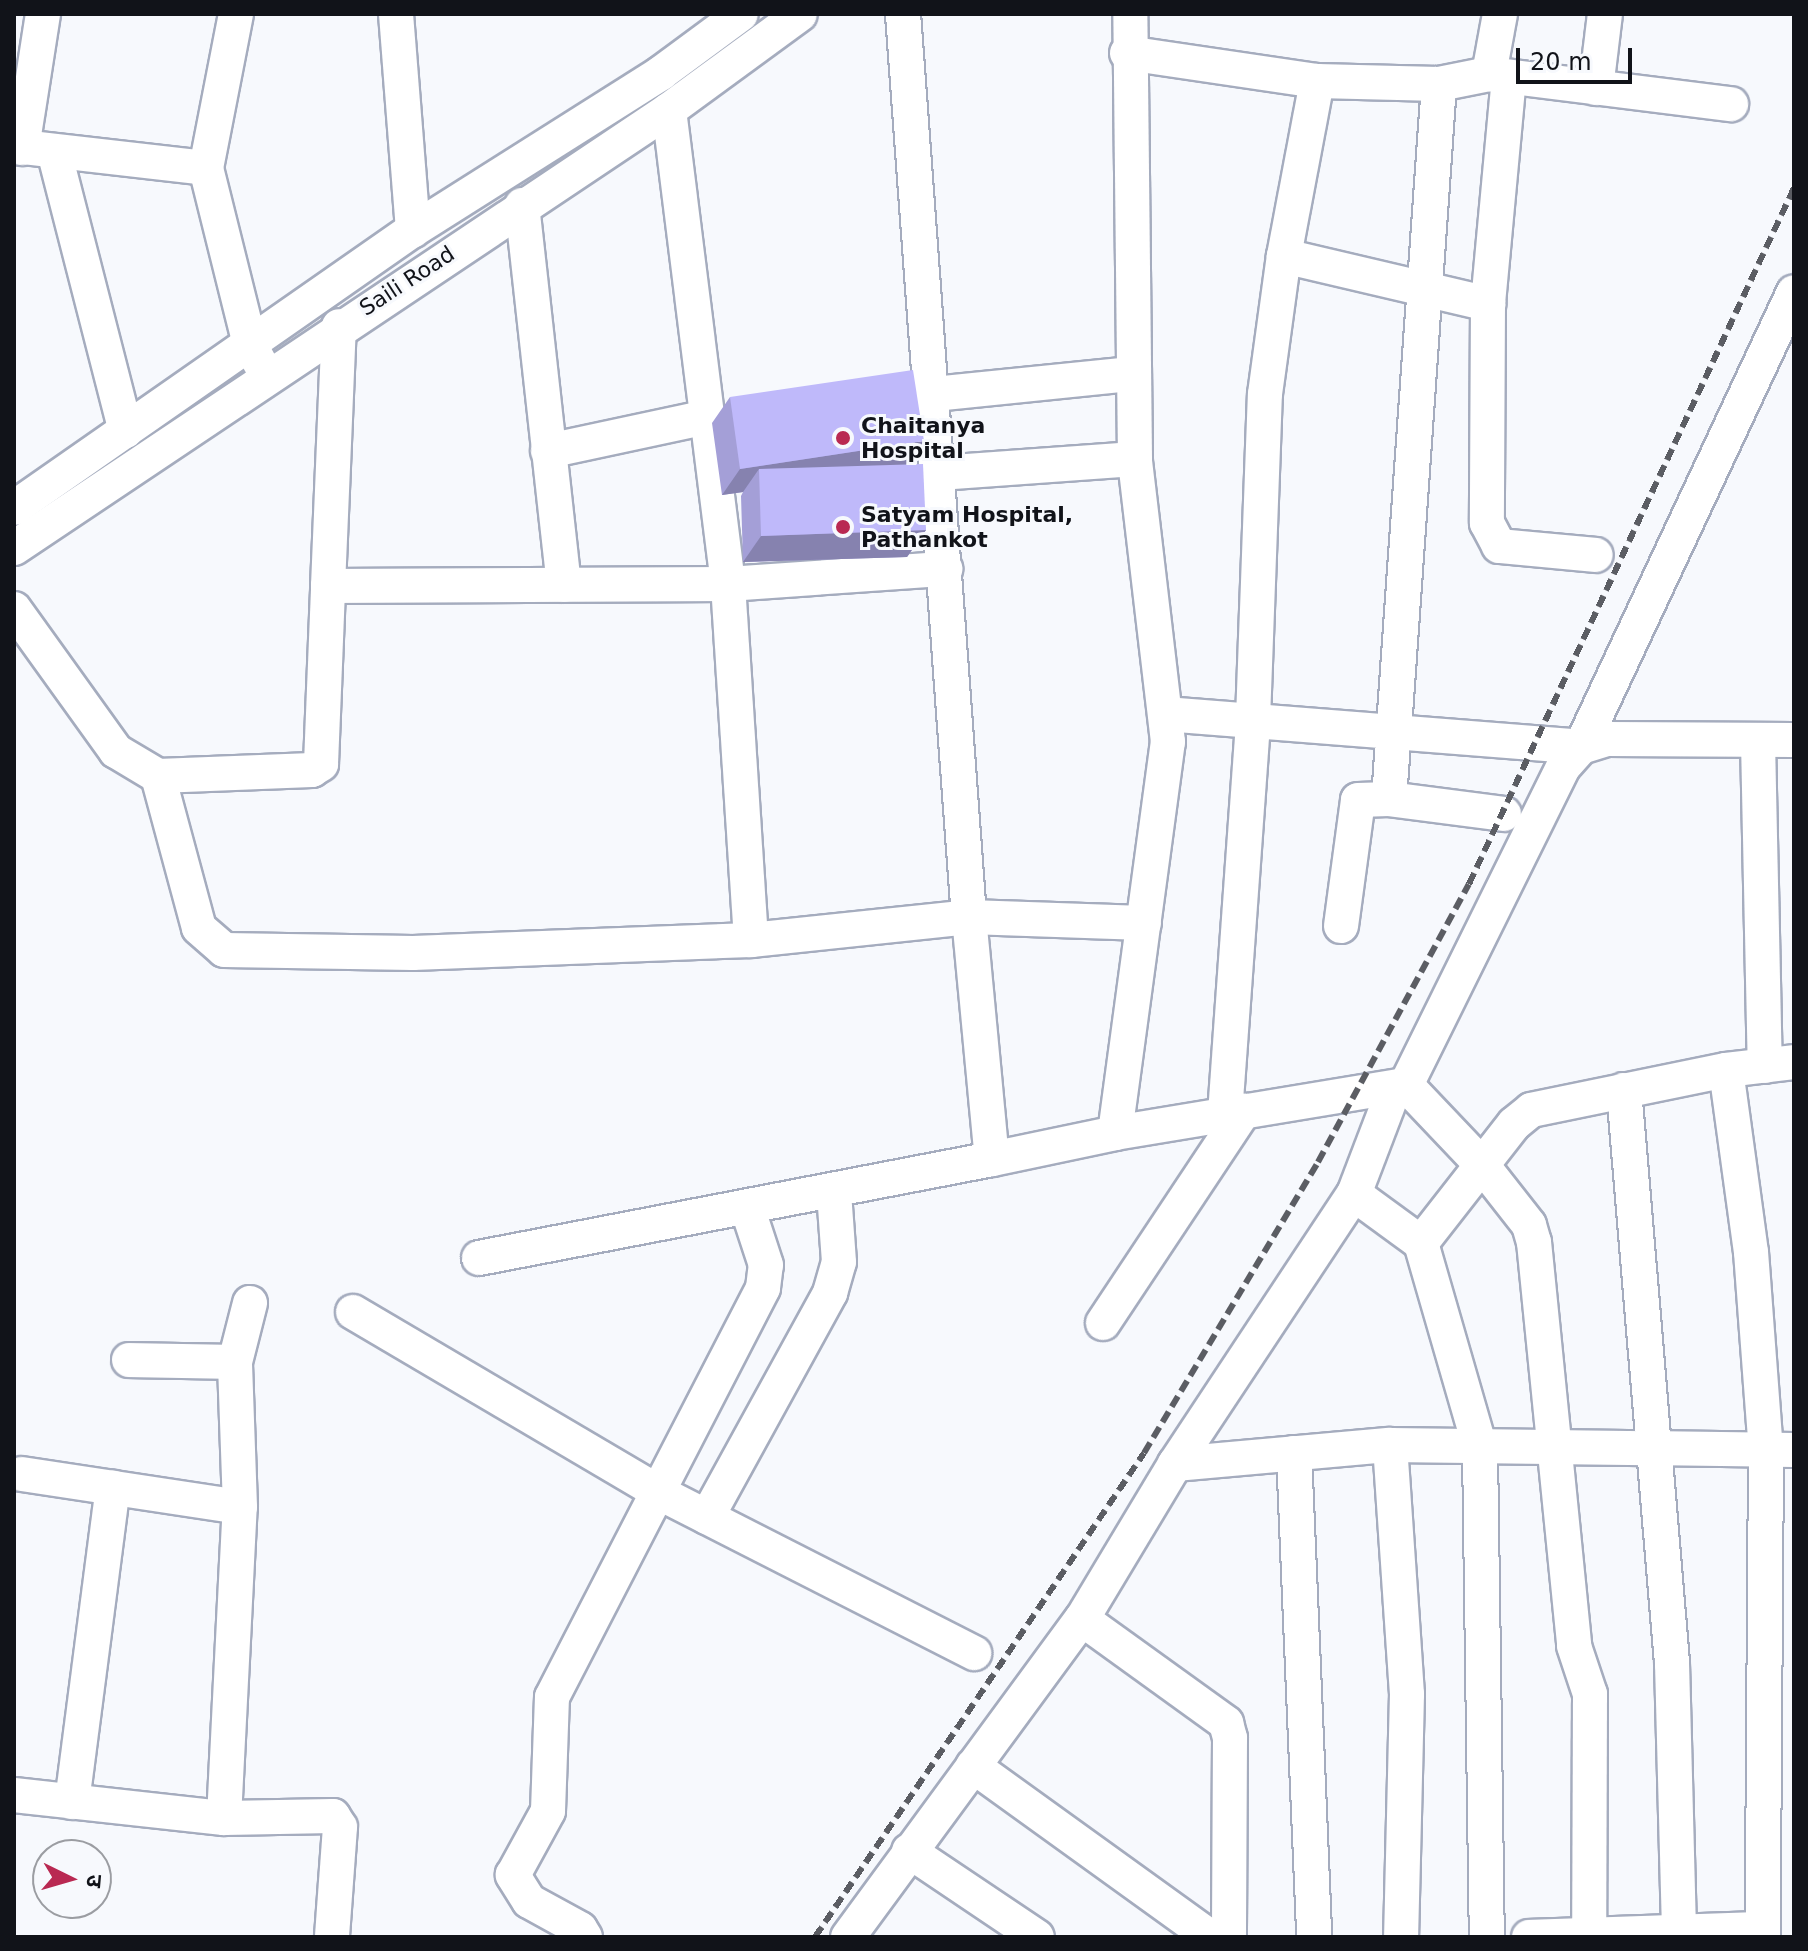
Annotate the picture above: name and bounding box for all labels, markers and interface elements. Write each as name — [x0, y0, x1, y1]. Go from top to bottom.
scale bar — [1520, 32, 1636, 82]
text: 20 m — [1530, 48, 1592, 76]
street label: Saili Road — [355, 241, 459, 321]
place label: Chaitanya Hospital — [861, 412, 985, 464]
marker: Chaitanya Hospital — [832, 427, 854, 449]
place label: Satyam Hospital, Pathankot — [861, 501, 1073, 552]
marker: Satyam Hospital, Pathankot — [832, 516, 854, 538]
north arrow — [32, 1839, 112, 1919]
text: उ — [81, 1873, 107, 1888]

